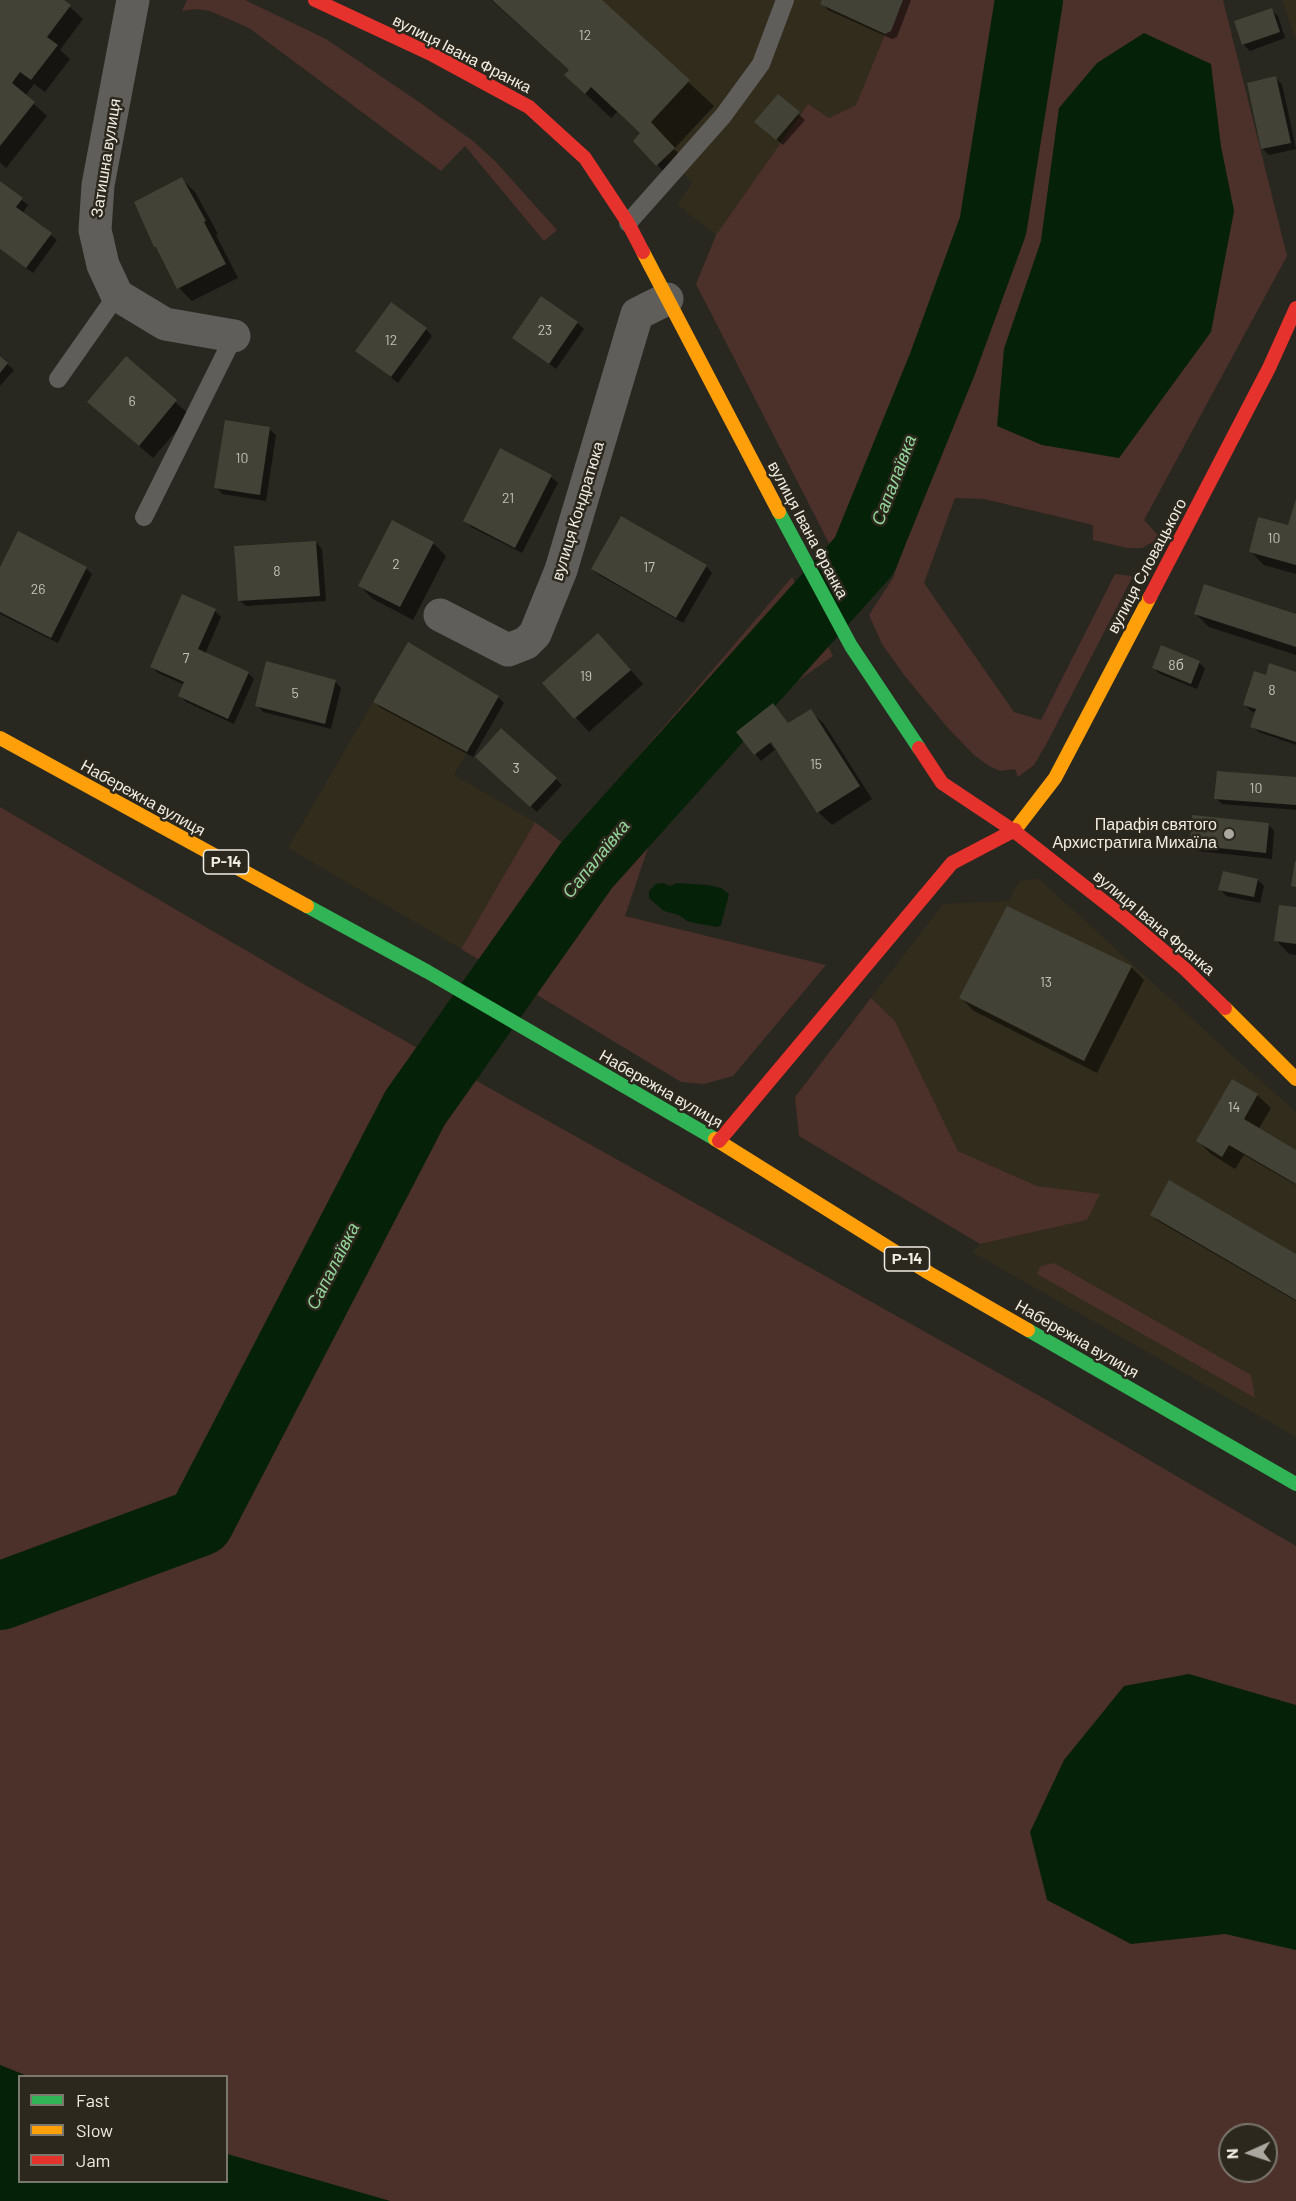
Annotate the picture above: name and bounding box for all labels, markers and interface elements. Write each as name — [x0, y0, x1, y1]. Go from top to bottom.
street label: вулиця Івана Франка — [390, 11, 534, 97]
house number: 12 — [579, 27, 591, 43]
street label: Затишна вулиця — [87, 97, 125, 219]
house number: 23 — [538, 322, 552, 338]
house number: 12 — [385, 332, 397, 348]
house number: 6 — [128, 393, 136, 409]
water label: Сапалаївка — [867, 432, 921, 528]
street label: вулиця Кондратюка — [548, 439, 608, 583]
house number: 10 — [236, 450, 248, 466]
street label: вулиця Івана Франка — [764, 458, 852, 602]
house number: 21 — [502, 490, 514, 506]
street label: вулиця Словацького — [1103, 495, 1191, 637]
house number: 10 — [1268, 530, 1280, 546]
house number: 2 — [392, 556, 400, 572]
house number: 17 — [643, 559, 655, 575]
house number: 8 — [273, 563, 281, 579]
house number: 26 — [31, 581, 45, 597]
house number: 7 — [183, 650, 189, 666]
house number: 8б — [1168, 657, 1184, 673]
house number: 19 — [580, 668, 592, 684]
house number: 8 — [1268, 682, 1276, 698]
house number: 5 — [291, 685, 299, 701]
street label: Набережна вулиця — [77, 756, 209, 840]
house number: 15 — [810, 756, 822, 772]
house number: 3 — [512, 760, 520, 776]
house number: 10 — [1250, 780, 1262, 796]
water label: Сапалаївка — [558, 815, 634, 903]
place label: Парафія святого Архистратига Михаїла — [1052, 815, 1217, 853]
marker: Парафія святого Архистратига Михаїла — [1222, 827, 1236, 841]
road number: Р-14 — [204, 850, 248, 874]
street label: вулиця Івана Франка — [1089, 867, 1219, 979]
house number: 13 — [1040, 974, 1052, 990]
street label: Набережна вулиця — [596, 1046, 726, 1132]
house number: 14 — [1228, 1099, 1240, 1115]
water label: Сапалаївка — [302, 1219, 364, 1313]
road number: Р-14 — [884, 1247, 930, 1271]
street label: Набережна вулиця — [1012, 1296, 1142, 1382]
legend — [18, 2075, 228, 2183]
text: Fast — [76, 2089, 110, 2111]
text: Slow — [76, 2119, 113, 2141]
north arrow — [1218, 2123, 1278, 2183]
text: N — [1222, 2148, 1241, 2160]
text: Jam — [76, 2149, 110, 2171]

